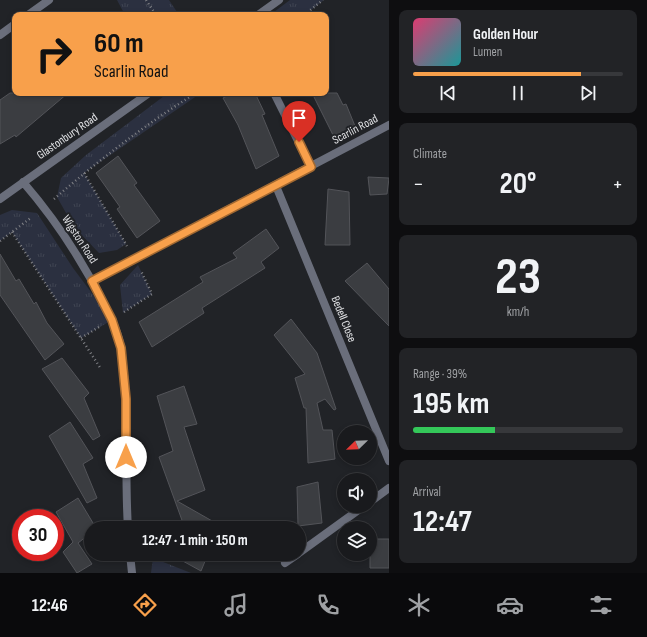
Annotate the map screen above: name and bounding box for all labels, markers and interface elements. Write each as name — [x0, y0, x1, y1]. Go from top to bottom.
text: Golden Hour — [473, 25, 538, 44]
text: 60 m — [94, 27, 143, 60]
icon: right — [28, 28, 80, 80]
text: Lumen — [473, 44, 502, 60]
text: Scarlin Road — [94, 61, 168, 82]
icon: previous — [437, 82, 459, 104]
icon: pause — [507, 82, 529, 104]
icon: next — [577, 82, 599, 104]
pin — [282, 101, 316, 142]
icon: arrive — [288, 107, 310, 129]
street label: Glastonbury Road — [34, 110, 101, 163]
street label: Scarlin Road — [330, 111, 381, 148]
text: Climate — [413, 146, 447, 162]
text: 20° — [500, 166, 536, 202]
text: − — [413, 171, 424, 198]
text: + — [612, 171, 623, 198]
street label: Wigston Road — [58, 212, 101, 266]
text: 23 — [495, 246, 541, 309]
street label: Bedell Close — [327, 294, 360, 345]
text: km/h — [507, 304, 529, 320]
text: Range · 39% — [413, 366, 467, 382]
text: 195 km — [413, 386, 489, 422]
north arrow — [337, 425, 377, 465]
map controls — [337, 425, 377, 561]
position arrow — [105, 436, 147, 478]
button: sound — [337, 473, 377, 513]
text: Arrival — [413, 484, 441, 500]
text: 12:47 — [413, 504, 472, 540]
speed limit sign: 30 — [12, 509, 64, 561]
button: layers — [337, 521, 377, 561]
text: 12:47 · 1 min · 150 m — [142, 531, 248, 550]
icon: directions — [131, 591, 159, 619]
icon: music — [222, 591, 250, 619]
icon: phone — [314, 591, 342, 619]
icon: climate — [405, 591, 433, 619]
icon: car — [496, 591, 524, 619]
icon: filters — [587, 591, 615, 619]
text: 12:46 — [32, 595, 68, 616]

